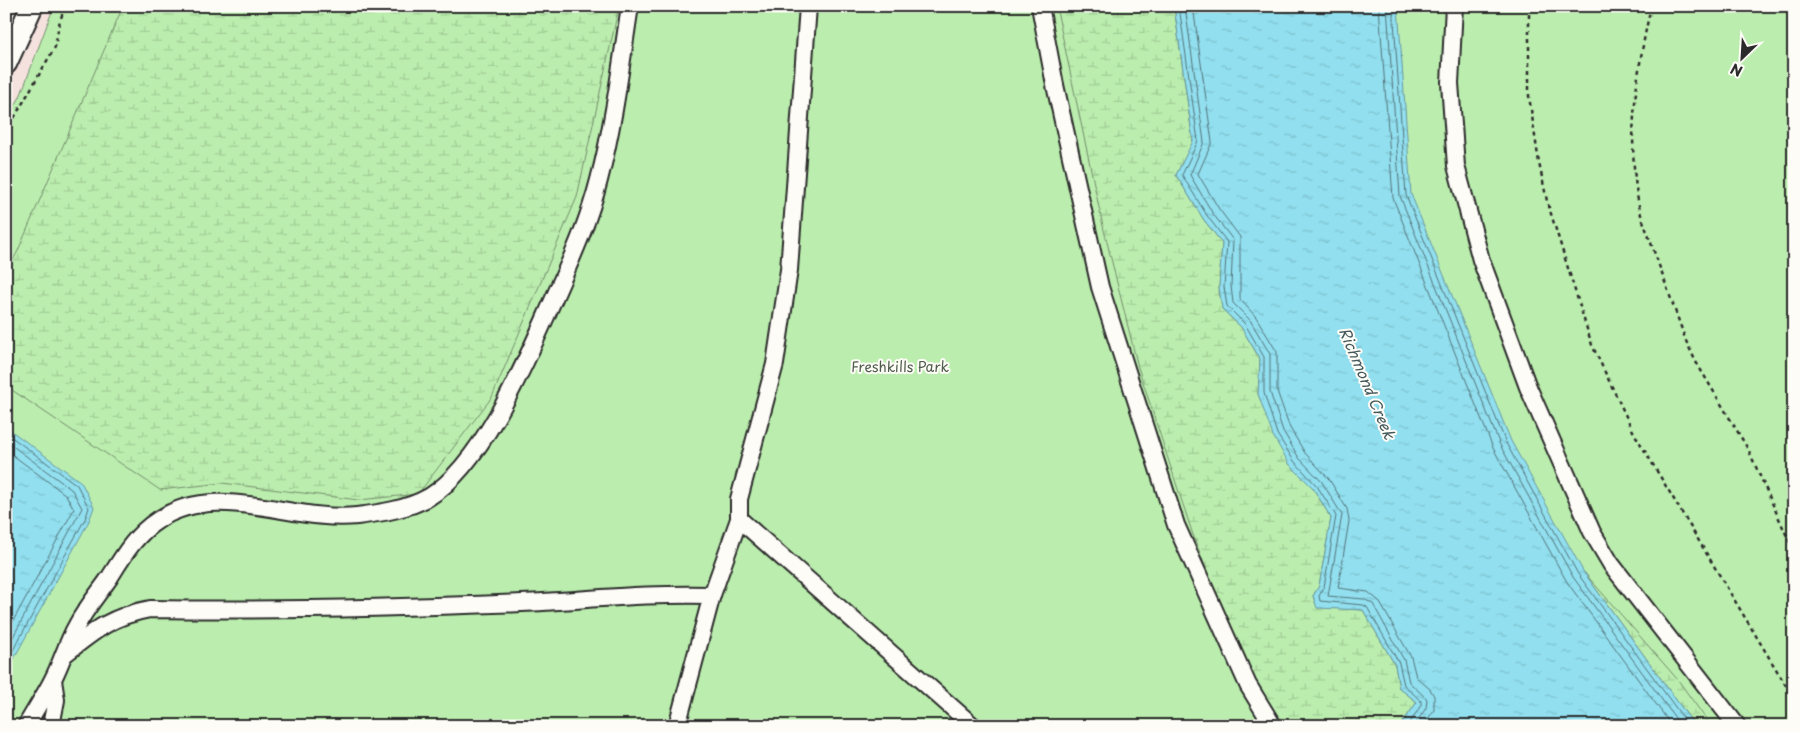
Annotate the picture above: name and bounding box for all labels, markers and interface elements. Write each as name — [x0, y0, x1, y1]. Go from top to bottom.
north arrow — [1718, 32, 1768, 82]
text: N — [1727, 58, 1746, 82]
water label: Richmond Creek — [1334, 324, 1402, 443]
park label: Freshkills Park — [851, 356, 950, 377]

